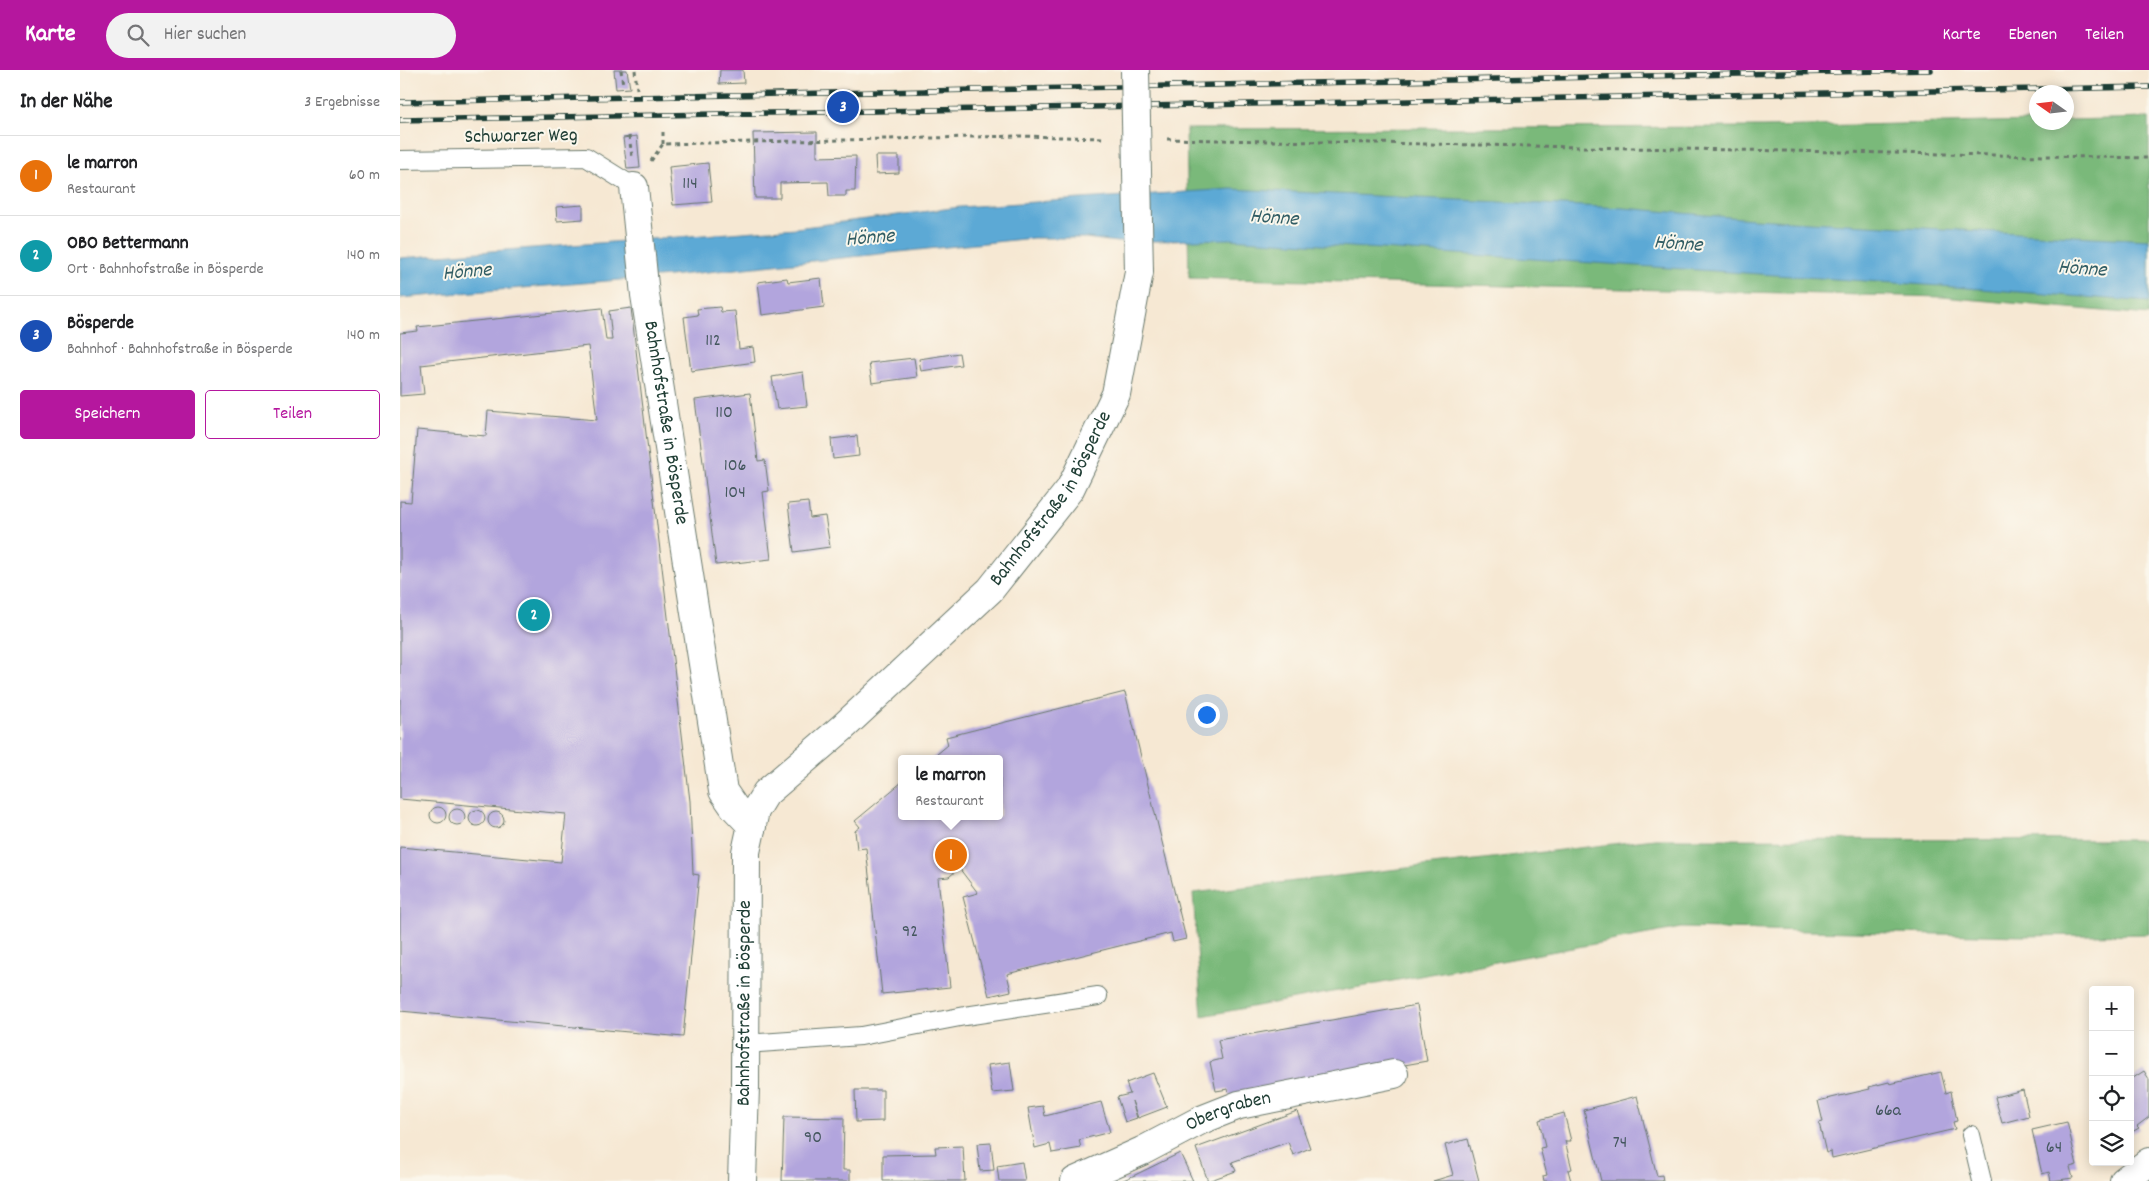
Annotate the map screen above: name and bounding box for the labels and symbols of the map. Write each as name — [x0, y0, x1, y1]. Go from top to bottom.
north arrow — [2029, 85, 2074, 130]
pin: 3 — [827, 88, 859, 126]
street label: Schwarzer Weg — [464, 122, 578, 152]
house number: 114 — [682, 172, 698, 197]
water label: Hönne — [1249, 202, 1301, 236]
water label: Hönne — [844, 222, 897, 256]
water label: Hönne — [1653, 228, 1705, 262]
water label: Hönne — [2057, 253, 2109, 287]
water label: Hönne — [441, 256, 494, 290]
street label: Bahnhofstraße in Bösperde — [635, 319, 695, 527]
house number: 112 — [705, 329, 721, 354]
house number: 110 — [715, 401, 733, 426]
street label: Bahnhofstraße in Bösperde — [984, 407, 1120, 593]
house number: 106 — [724, 454, 746, 479]
house number: 104 — [724, 481, 746, 506]
pin: 2 — [518, 596, 550, 634]
your location — [1194, 702, 1220, 728]
pin: 1 — [935, 836, 967, 874]
street label: Bahnhofstraße in Bösperde — [730, 900, 760, 1106]
house number: 92 — [902, 920, 918, 945]
street label: Obergraben — [1181, 1085, 1274, 1140]
house number: 66a — [1875, 1099, 1902, 1124]
house number: 90 — [804, 1126, 822, 1151]
house number: 74 — [1613, 1131, 1627, 1156]
house number: 64 — [2046, 1136, 2062, 1161]

